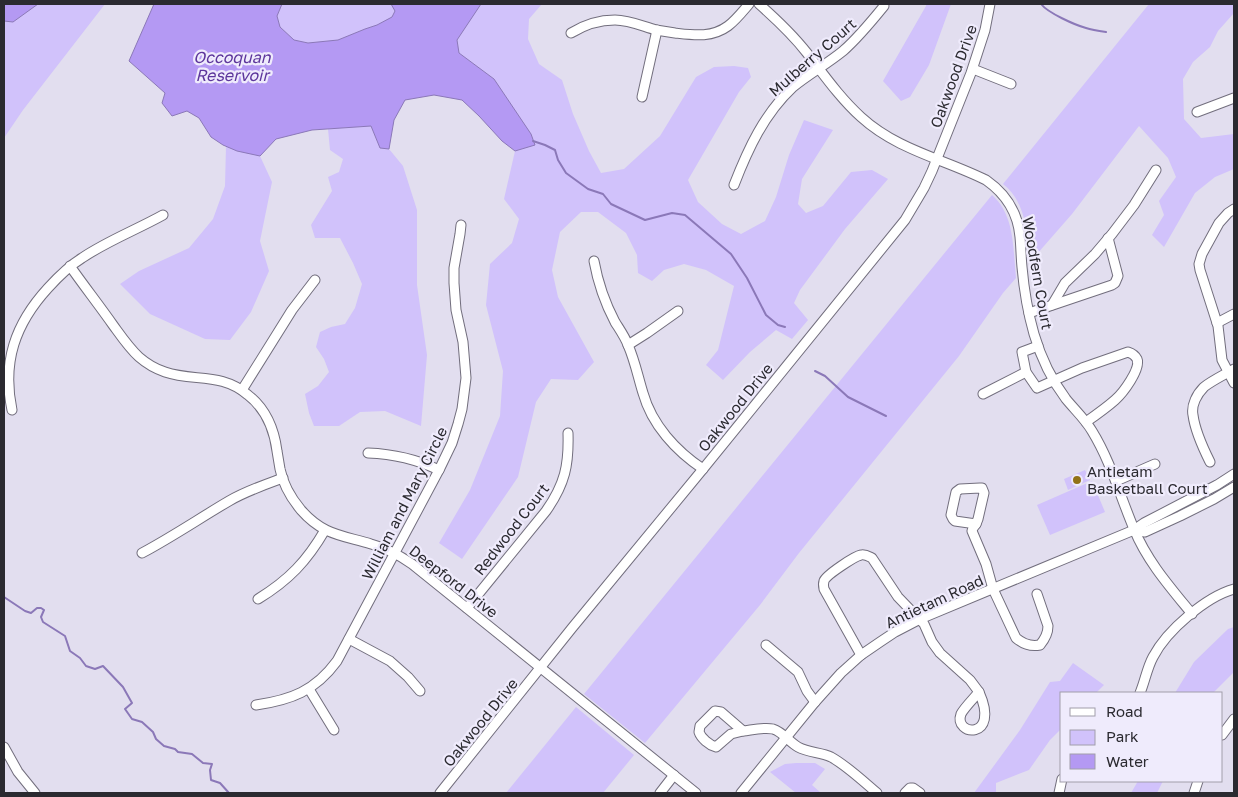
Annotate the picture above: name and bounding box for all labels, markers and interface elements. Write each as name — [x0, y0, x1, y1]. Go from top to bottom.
street label: Mulberry Court — [765, 14, 859, 100]
street label: Oakwood Drive — [926, 22, 980, 130]
water label: Occoquan Reservoir — [193, 47, 272, 85]
street label: Woodfern Court — [1019, 215, 1057, 331]
street label: Oakwood Drive — [694, 359, 776, 455]
street label: William and Mary Circle — [358, 423, 451, 583]
place label: Antietam Basketball Court — [1087, 462, 1208, 497]
marker: Antietam Basketball Court — [1071, 474, 1083, 486]
street label: Redwood Court — [470, 480, 552, 578]
street label: Deepford Drive — [406, 541, 502, 621]
street label: Antietam Road — [882, 570, 986, 632]
street label: Oakwood Drive — [439, 674, 521, 770]
legend — [1060, 692, 1223, 782]
text: Road — [1106, 702, 1143, 720]
text: Park — [1106, 727, 1139, 745]
text: Water — [1106, 752, 1149, 770]

